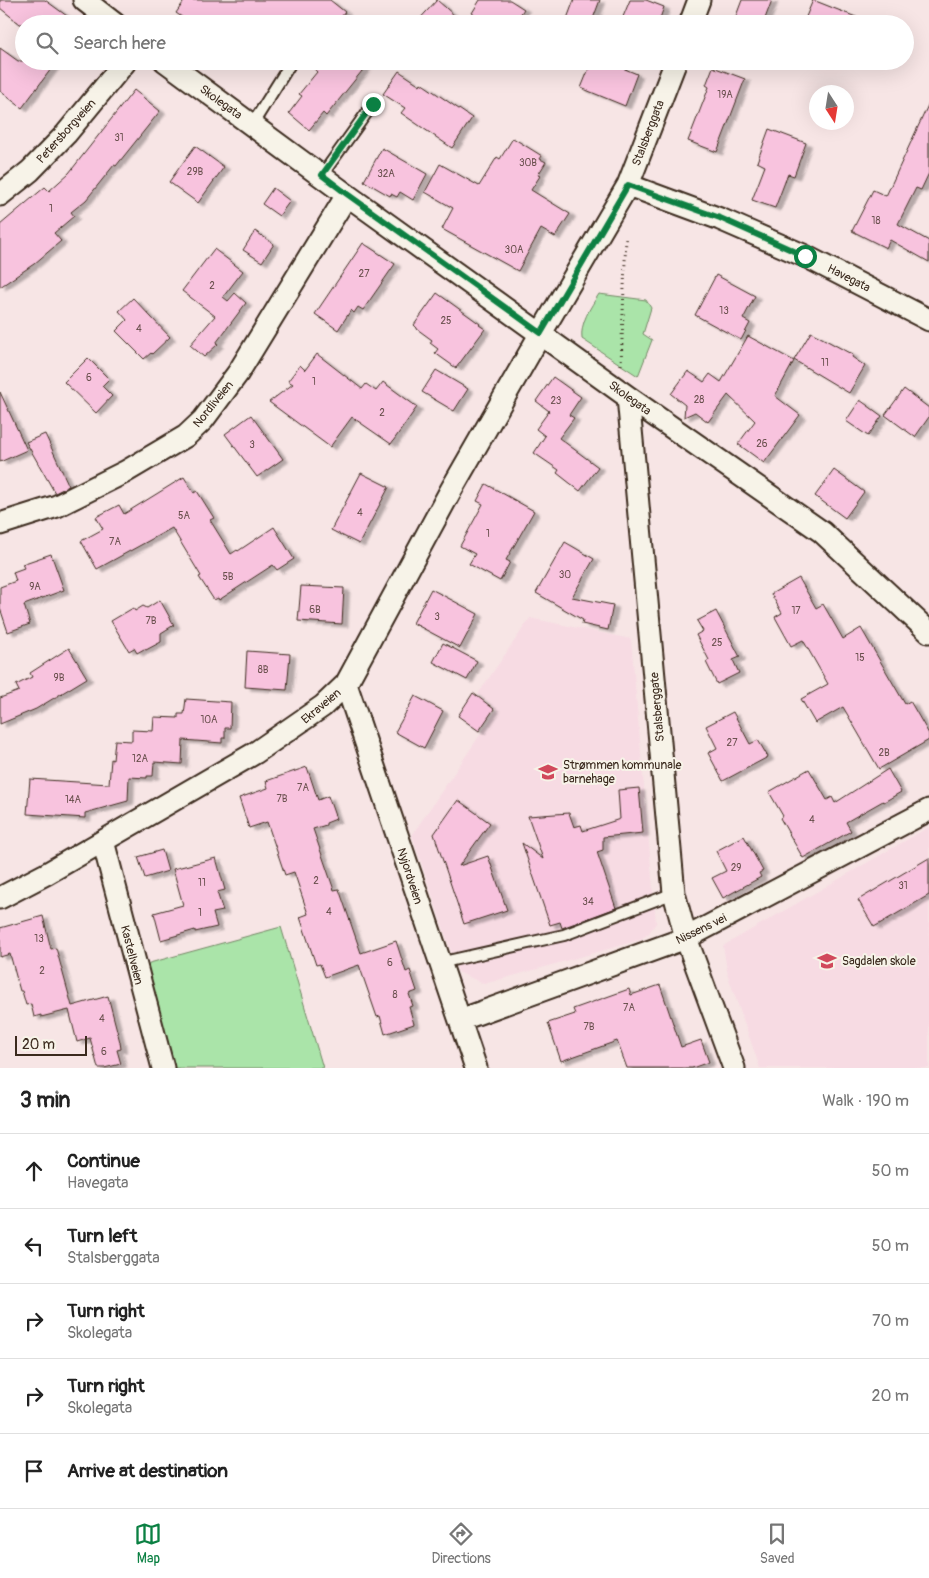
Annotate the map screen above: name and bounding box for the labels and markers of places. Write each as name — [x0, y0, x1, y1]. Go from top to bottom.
place label: Strømmen kommunale barnehage — [563, 758, 682, 787]
school or university icon: Strømmen kommunale barnehage — [537, 761, 559, 783]
school or university icon: Sagdalen skole — [816, 950, 838, 972]
place label: Sagdalen skole — [842, 954, 916, 969]

